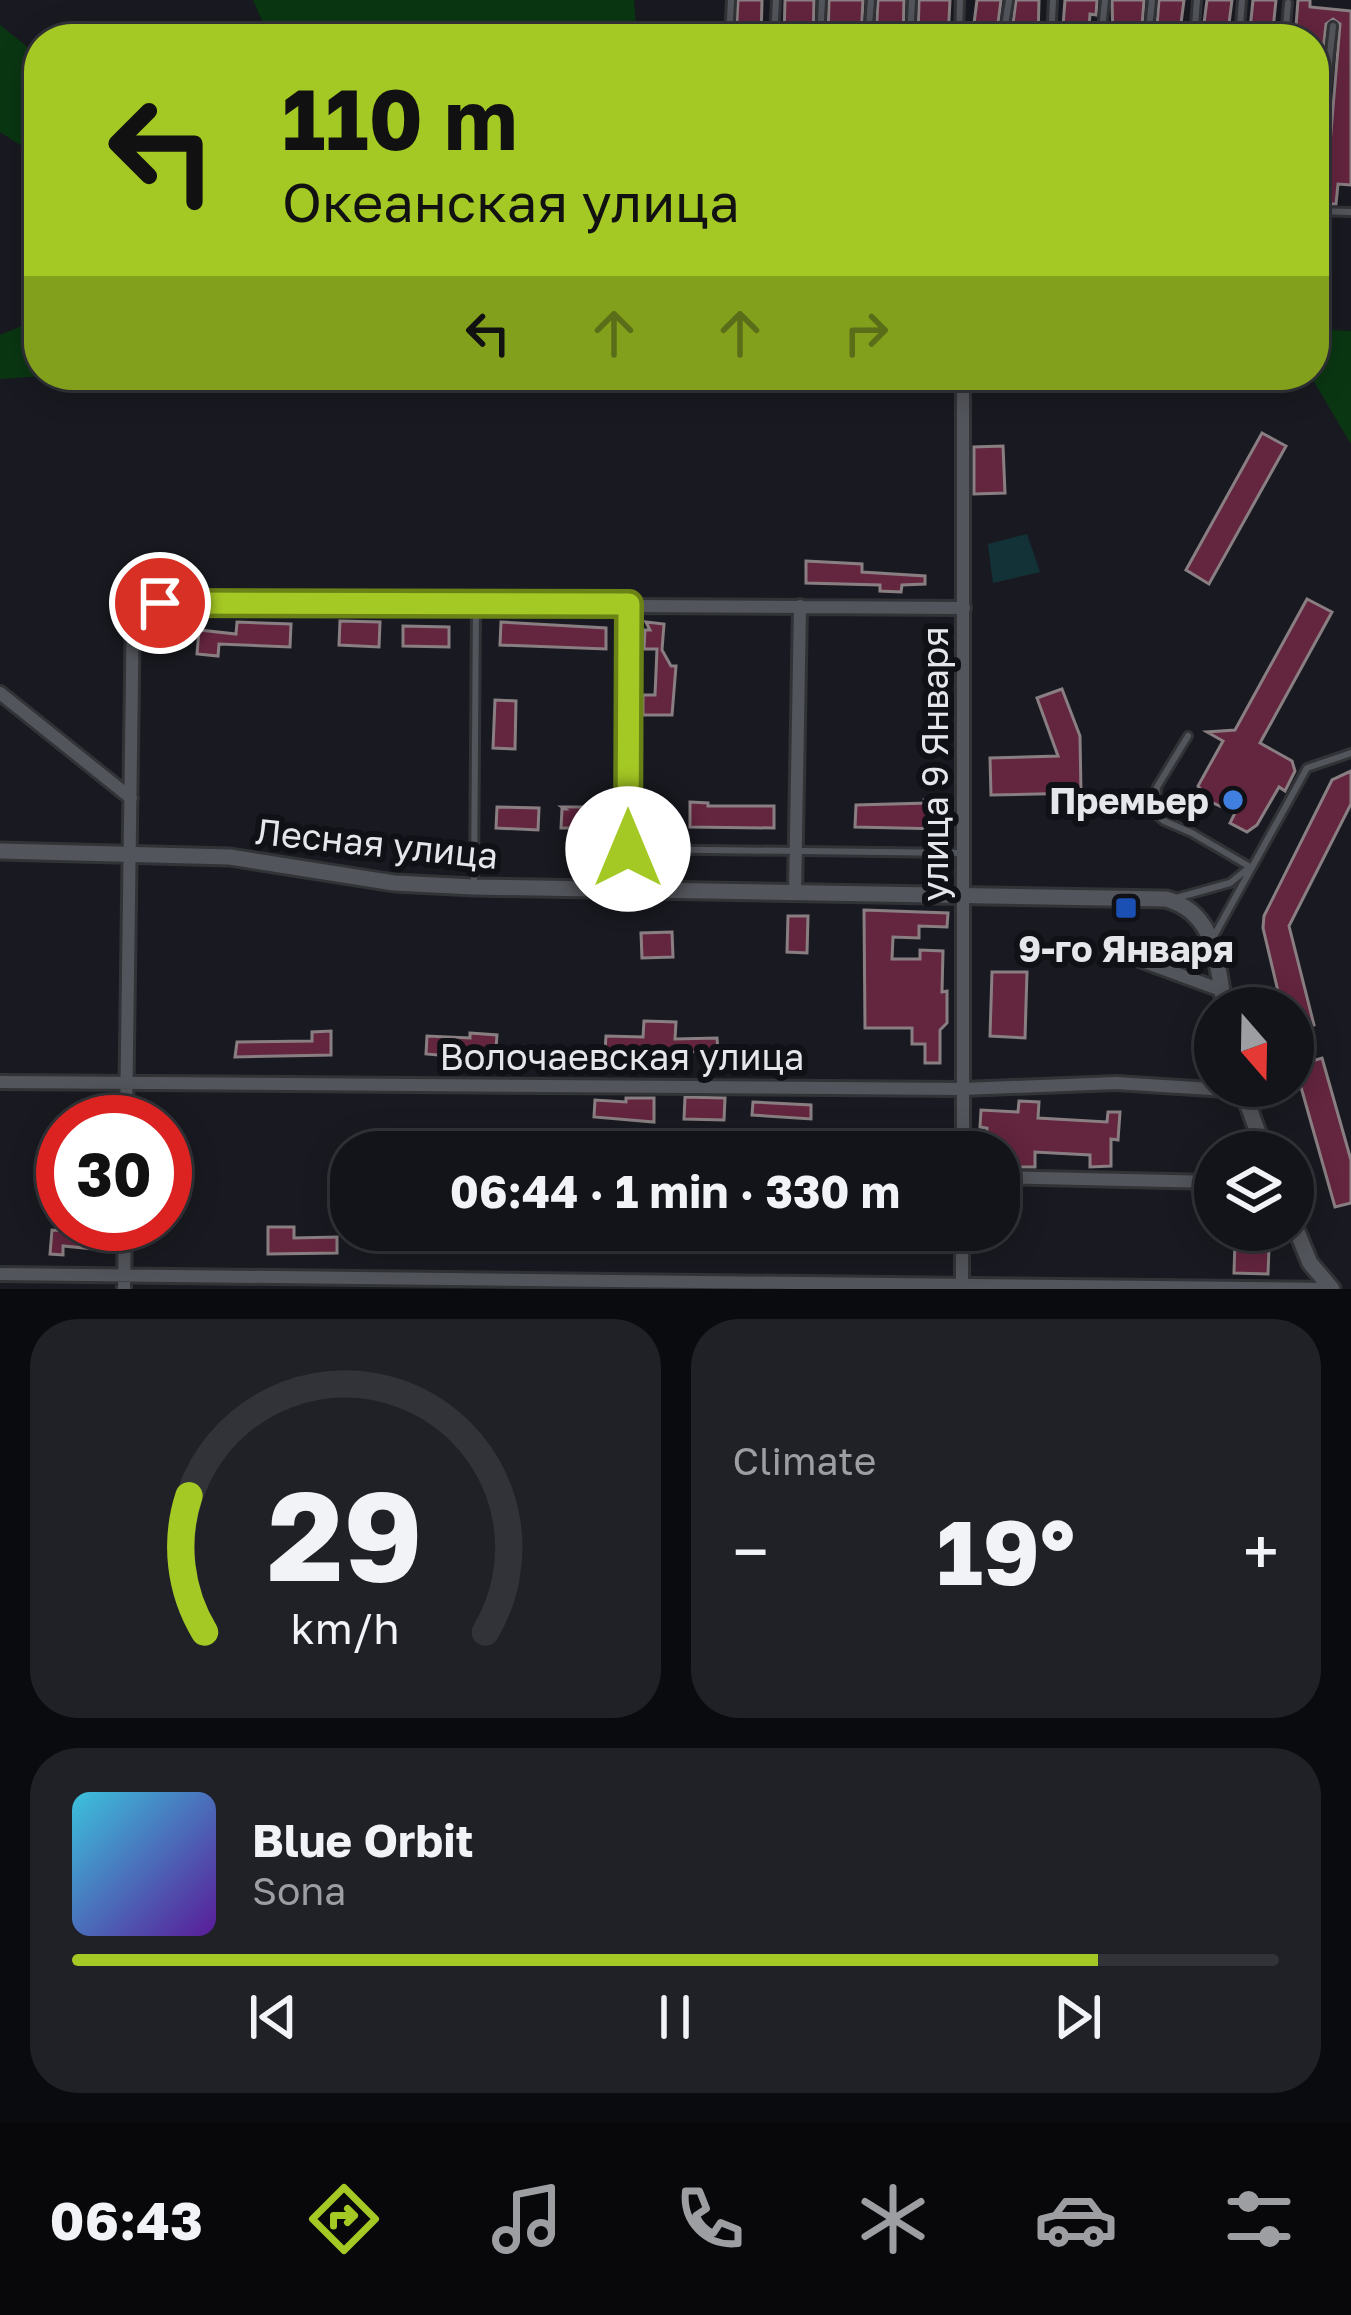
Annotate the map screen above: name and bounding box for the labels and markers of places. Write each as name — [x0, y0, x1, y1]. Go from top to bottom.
pin — [109, 552, 211, 654]
place label: Премьер — [1049, 779, 1209, 822]
marker: Премьер — [1220, 787, 1246, 813]
marker: 9-го Января — [1113, 895, 1139, 921]
place label: 9-го Января — [1018, 927, 1234, 970]

